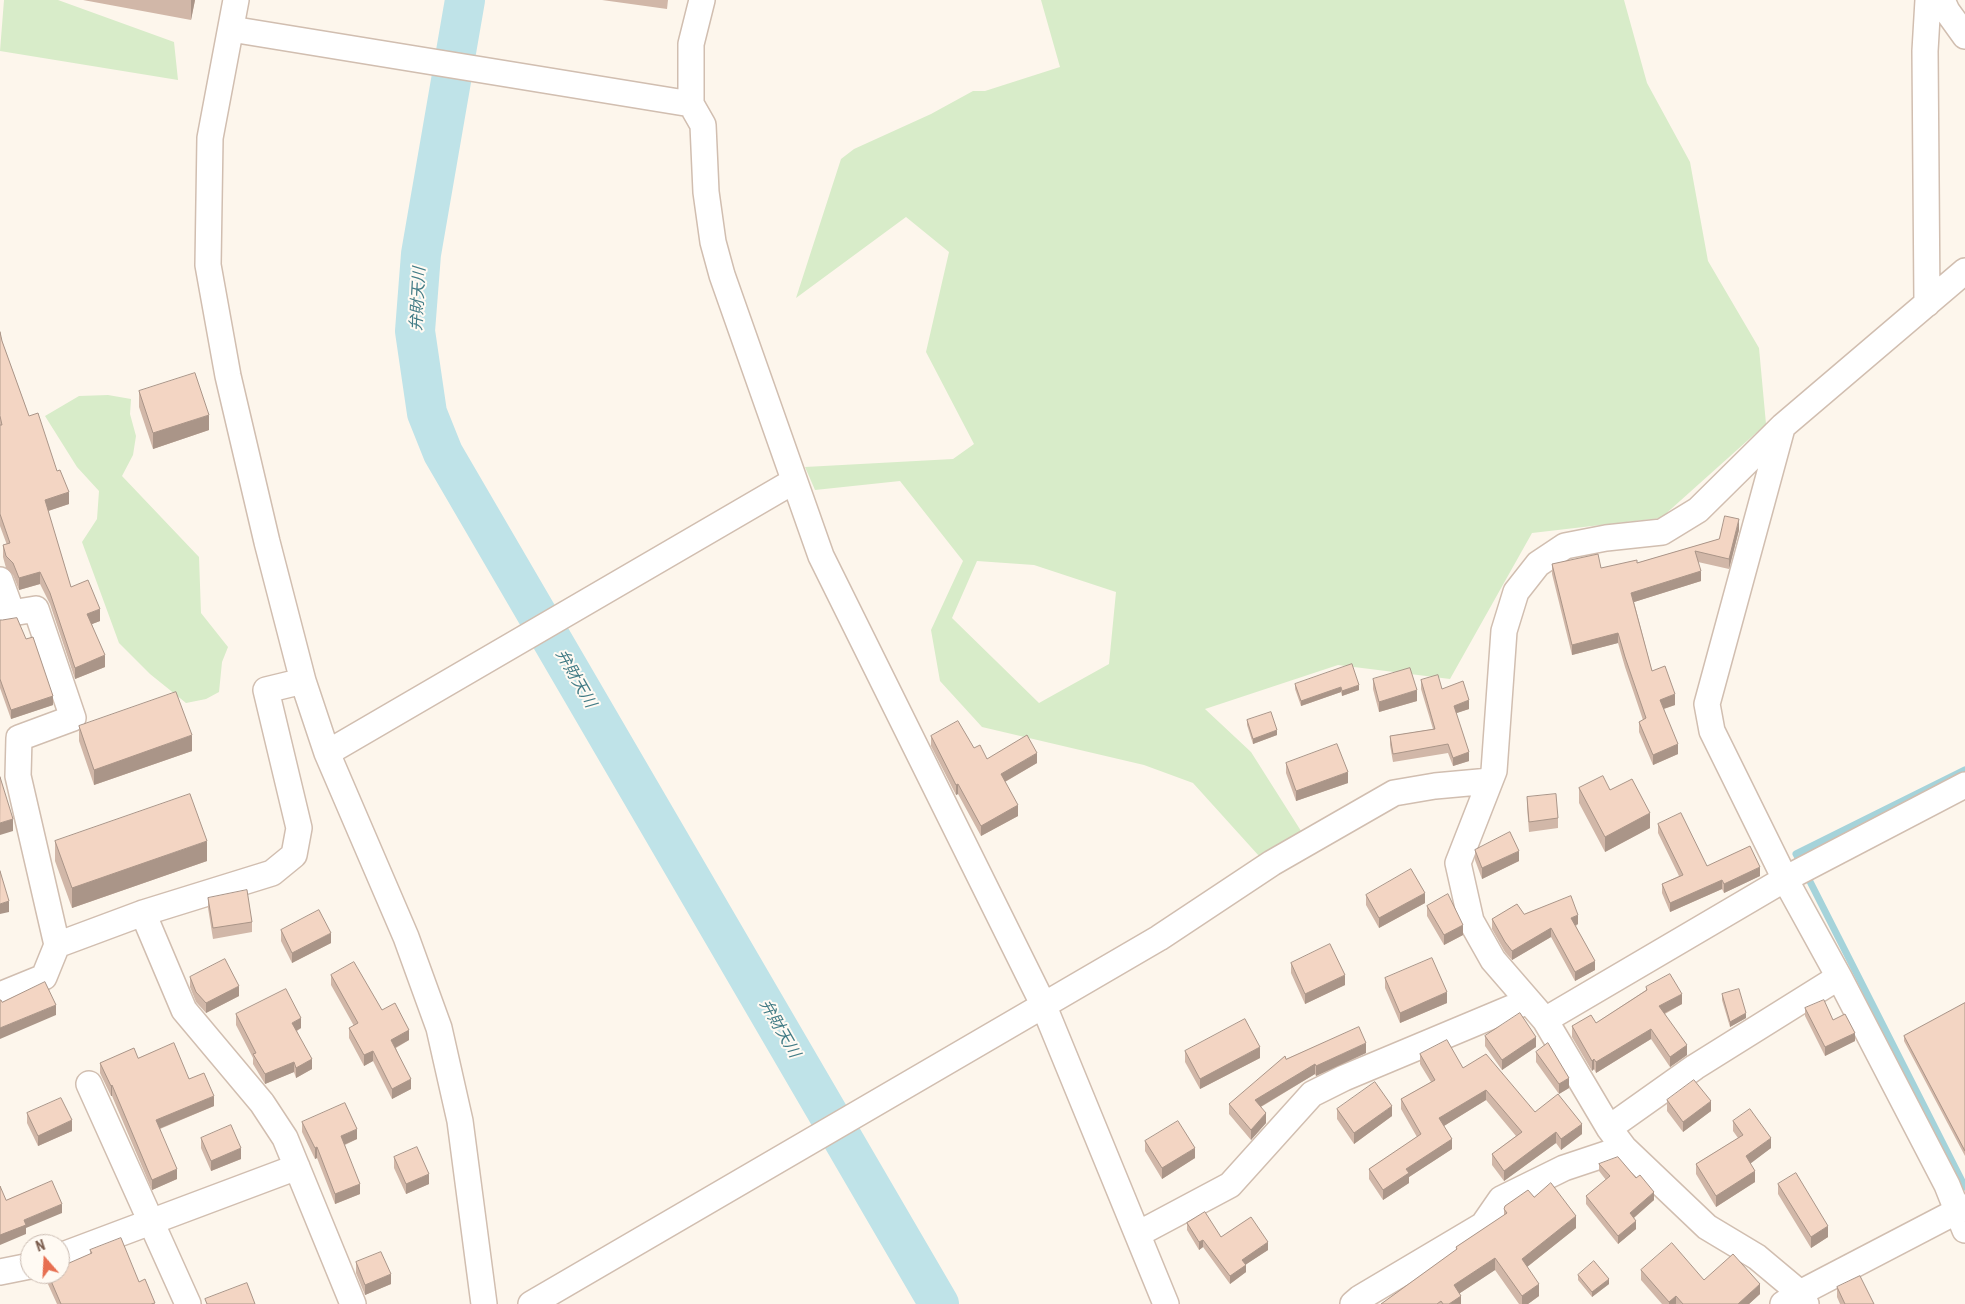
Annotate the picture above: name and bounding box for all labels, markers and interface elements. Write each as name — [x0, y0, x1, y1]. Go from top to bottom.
water label: 弁財天川 — [408, 267, 430, 331]
water label: 弁財天川 — [551, 646, 599, 712]
water label: 弁財天川 — [755, 996, 803, 1062]
north arrow — [20, 1234, 70, 1284]
text: N — [34, 1237, 47, 1255]

